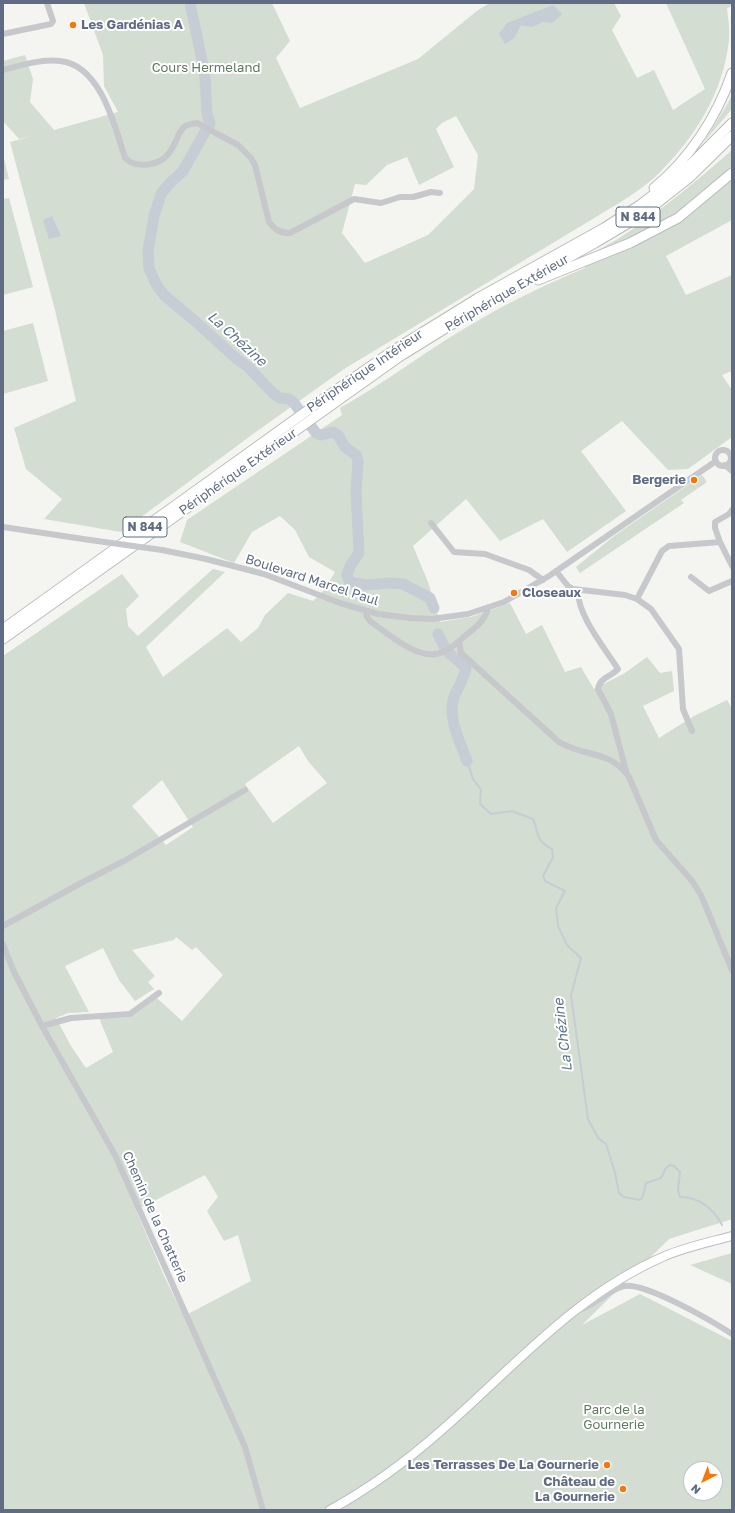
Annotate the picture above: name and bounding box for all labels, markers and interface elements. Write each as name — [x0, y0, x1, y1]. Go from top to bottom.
place label: Les Gardénias A — [81, 17, 183, 33]
marker: Les Gardénias A — [68, 20, 78, 30]
park label: Cours Hermeland — [152, 60, 260, 76]
road number: N 844 — [616, 207, 660, 227]
street label: Périphérique Extérieur — [442, 251, 572, 335]
water label: La Chézine — [204, 308, 270, 370]
street label: Périphérique Intérieur — [304, 326, 426, 416]
street label: Périphérique Extérieur — [176, 425, 300, 519]
place label: Bergerie — [632, 472, 686, 488]
marker: Bergerie — [689, 475, 699, 485]
road number: N 844 — [123, 517, 167, 537]
street label: Boulevard Marcel Paul — [243, 551, 381, 609]
place label: Closeaux — [522, 585, 581, 601]
marker: Closeaux — [509, 588, 519, 598]
water label: La Chézine — [550, 998, 576, 1072]
street label: Chemin de la Chatterie — [119, 1149, 191, 1285]
park label: Parc de la Gournerie — [583, 1402, 645, 1433]
place label: Les Terrasses De La Gournerie — [408, 1457, 599, 1473]
marker: Les Terrasses De La Gournerie — [602, 1460, 612, 1470]
north arrow — [683, 1461, 723, 1501]
place label: Château de La Gournerie — [535, 1474, 615, 1505]
text: N — [688, 1482, 703, 1497]
marker: Château de La Gournerie — [618, 1484, 628, 1494]

